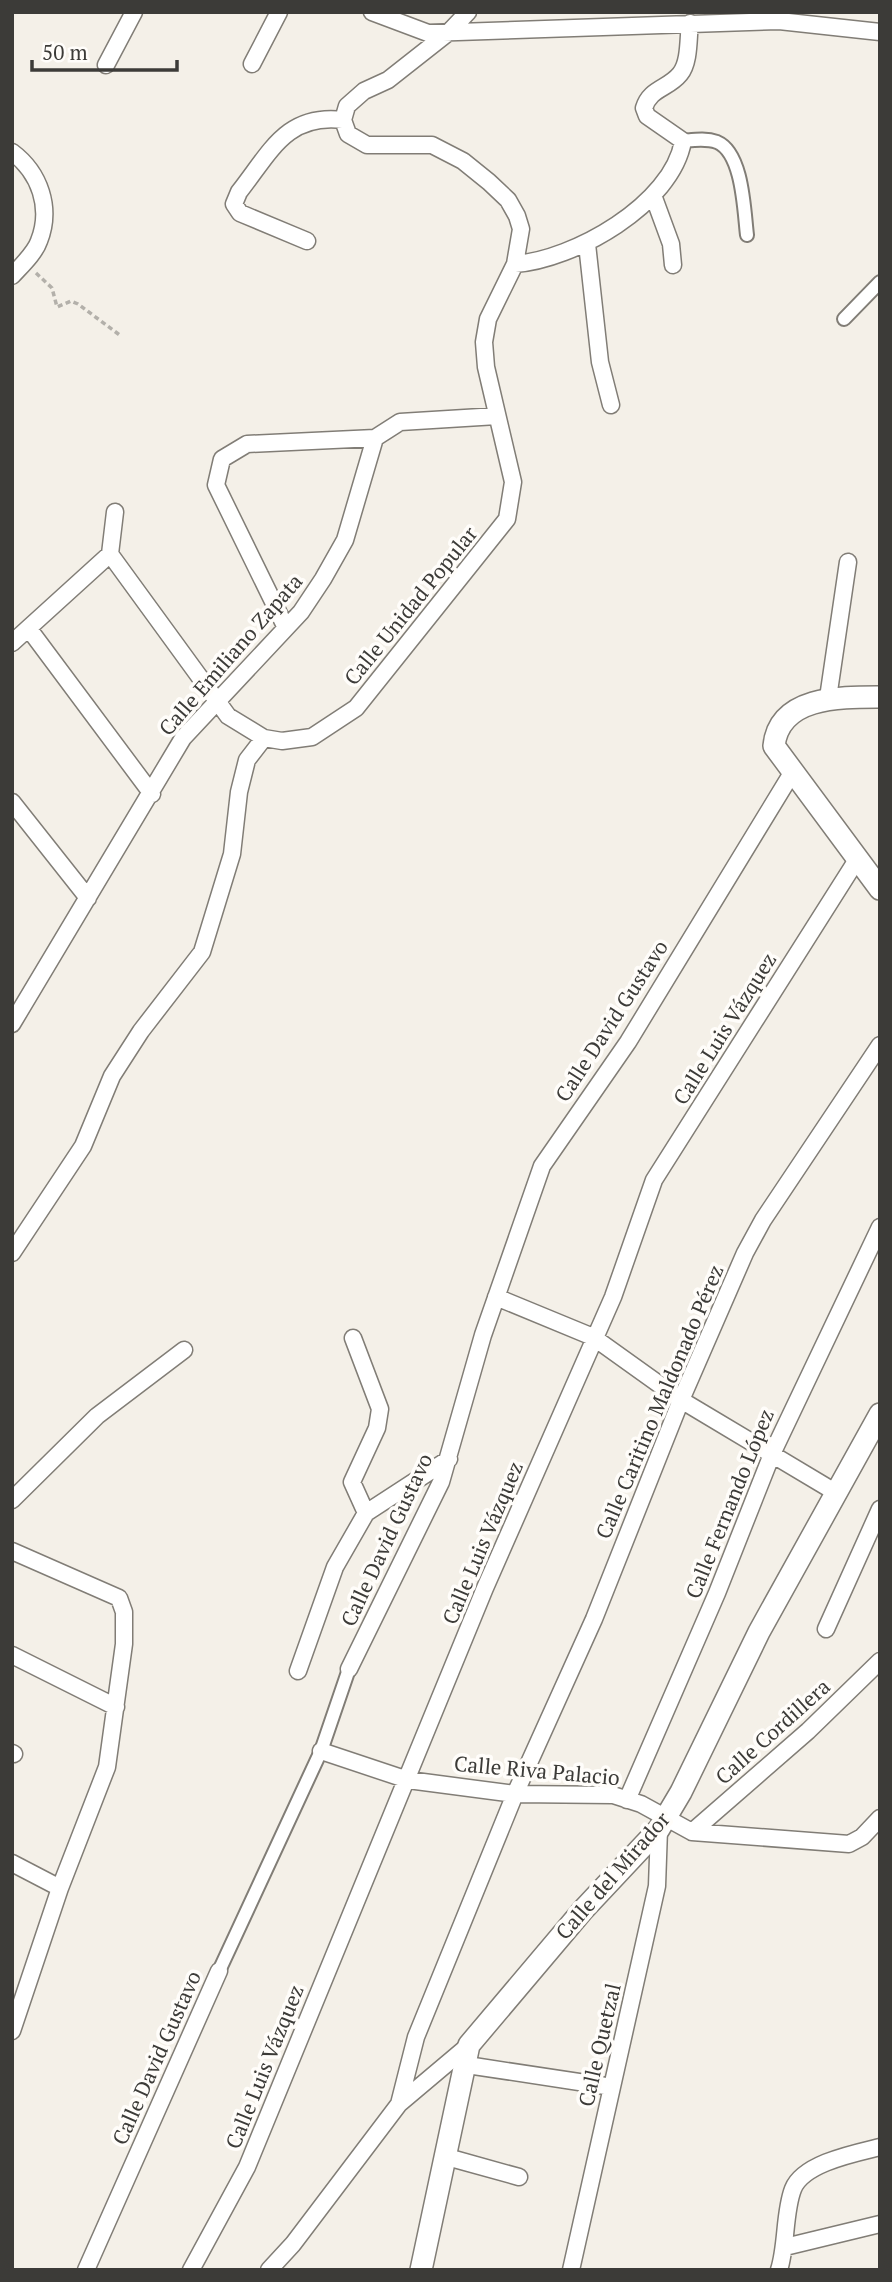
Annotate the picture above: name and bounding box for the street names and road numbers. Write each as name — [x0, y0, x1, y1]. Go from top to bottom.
street label: Calle Unidad Popular — [337, 520, 483, 691]
street label: Calle Emiliano Zapata — [152, 567, 309, 741]
street label: Calle David Gustavo — [548, 934, 674, 1107]
street label: Calle Luis Vázquez — [666, 947, 782, 1110]
street label: Calle Caritino Maldonado Pérez — [589, 1260, 730, 1543]
street label: Calle Fernando López — [678, 1405, 780, 1603]
street label: Calle David Gustavo — [334, 1449, 438, 1630]
street label: Calle Luis Vázquez — [435, 1457, 529, 1628]
street label: Calle Cordillera — [709, 1672, 836, 1790]
street label: Calle Riva Palacio — [453, 1749, 621, 1791]
street label: Calle del Mirador — [549, 1806, 675, 1945]
street label: Calle David Gustavo — [105, 1966, 207, 2149]
street label: Calle Quetzal — [571, 1980, 627, 2109]
street label: Calle Luis Vázquez — [218, 1981, 310, 2153]

